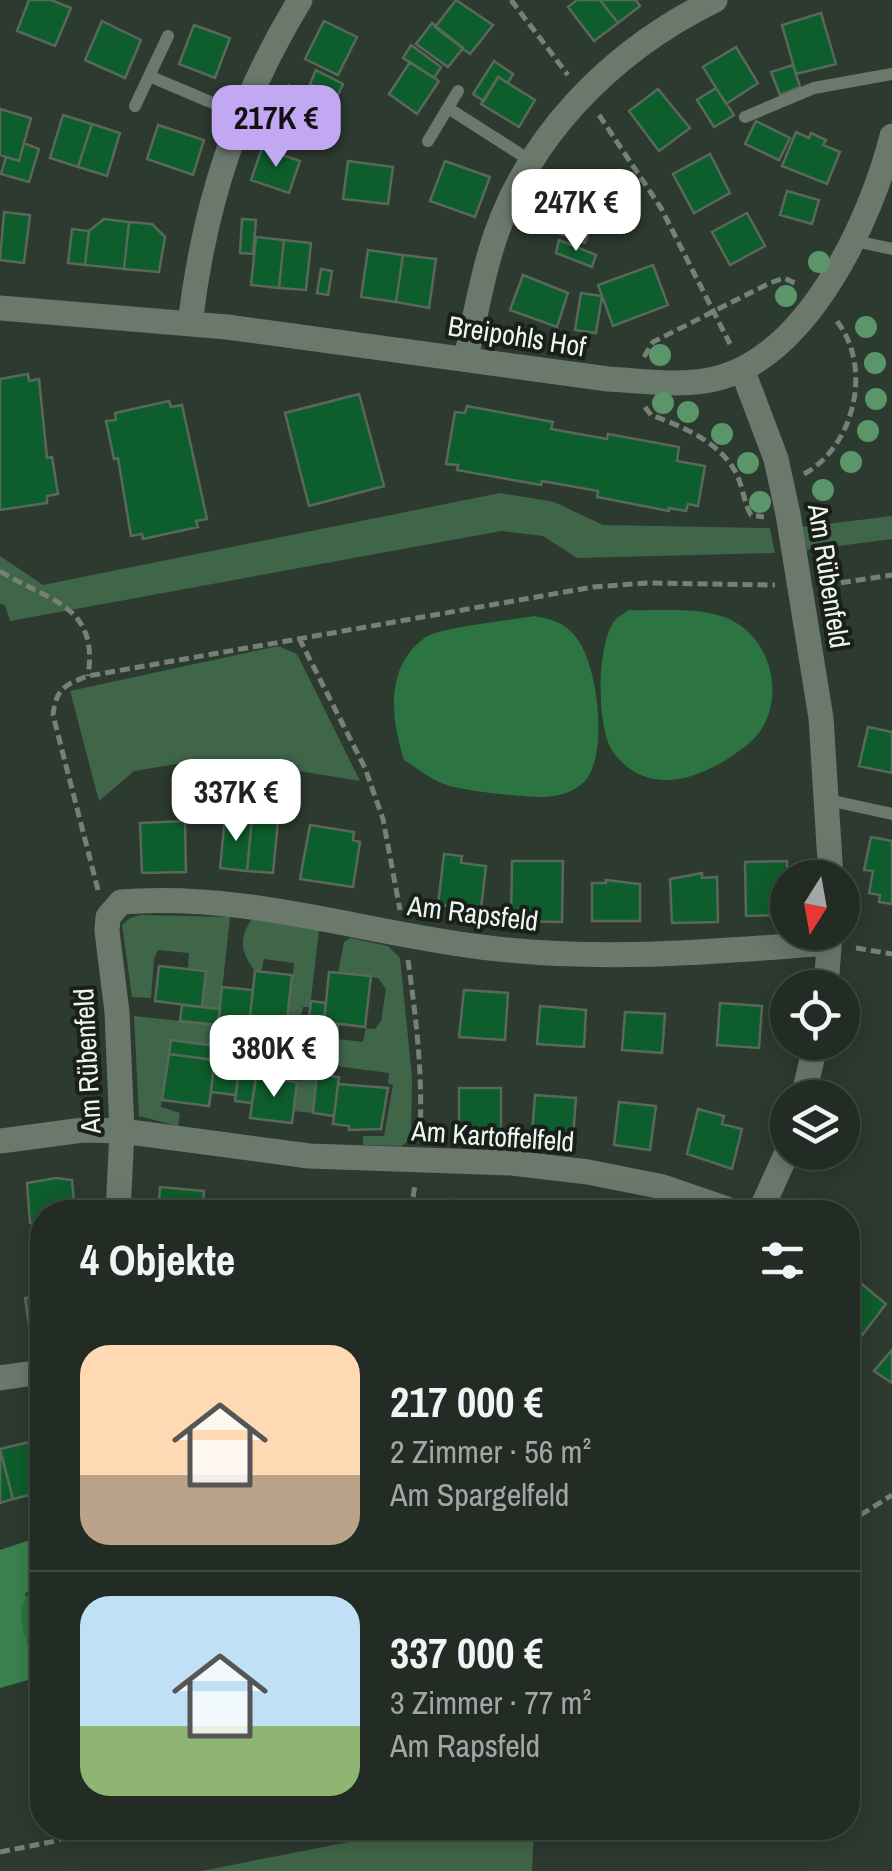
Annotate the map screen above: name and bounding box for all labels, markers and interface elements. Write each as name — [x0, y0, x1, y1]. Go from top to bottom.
pin: 217K € — [195, 85, 357, 170]
text: 217K € — [234, 96, 318, 139]
pin: 247K € — [495, 169, 657, 254]
text: 247K € — [534, 180, 618, 223]
street label: Breipohls Hof — [445, 306, 589, 366]
street label: Am Rübenfeld — [799, 500, 859, 651]
pin: 337K € — [155, 759, 317, 844]
text: 337K € — [194, 770, 278, 813]
north arrow — [770, 860, 860, 950]
map controls — [770, 860, 860, 1170]
street label: Am Rapsfeld — [404, 886, 541, 940]
button: locate — [770, 970, 860, 1060]
street label: Am Rübenfeld — [64, 987, 110, 1136]
pin: 380K € — [193, 1015, 355, 1100]
text: 380K € — [232, 1026, 316, 1069]
button: layers — [770, 1080, 860, 1170]
street label: Am Kartoffelfeld — [409, 1111, 576, 1161]
text: 4 Objekte — [80, 1232, 235, 1288]
icon: filters — [755, 1233, 810, 1288]
text: 217 000 € — [390, 1374, 543, 1430]
icon: home — [160, 1385, 280, 1505]
text: 2 Zimmer · 56 m² — [390, 1430, 591, 1473]
text: Am Spargelfeld — [390, 1473, 569, 1516]
text: 337 000 € — [390, 1625, 543, 1681]
icon: home — [160, 1636, 280, 1756]
text: 3 Zimmer · 77 m² — [390, 1681, 591, 1724]
text: Am Rapsfeld — [390, 1724, 540, 1767]

